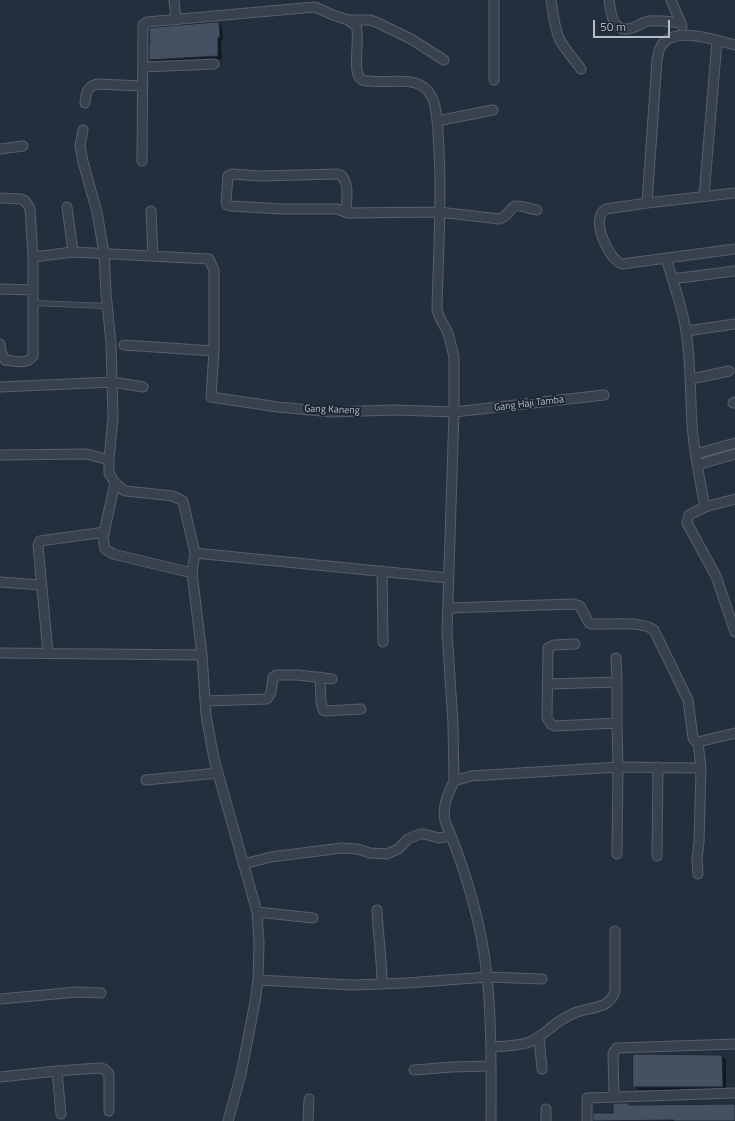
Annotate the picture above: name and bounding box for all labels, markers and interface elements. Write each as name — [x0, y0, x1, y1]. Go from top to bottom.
scale bar — [595, 12, 672, 38]
text: 50 m — [600, 17, 626, 36]
street label: Gang Haji Tamba — [493, 394, 565, 414]
street label: Gang Kaneng — [304, 403, 360, 417]

